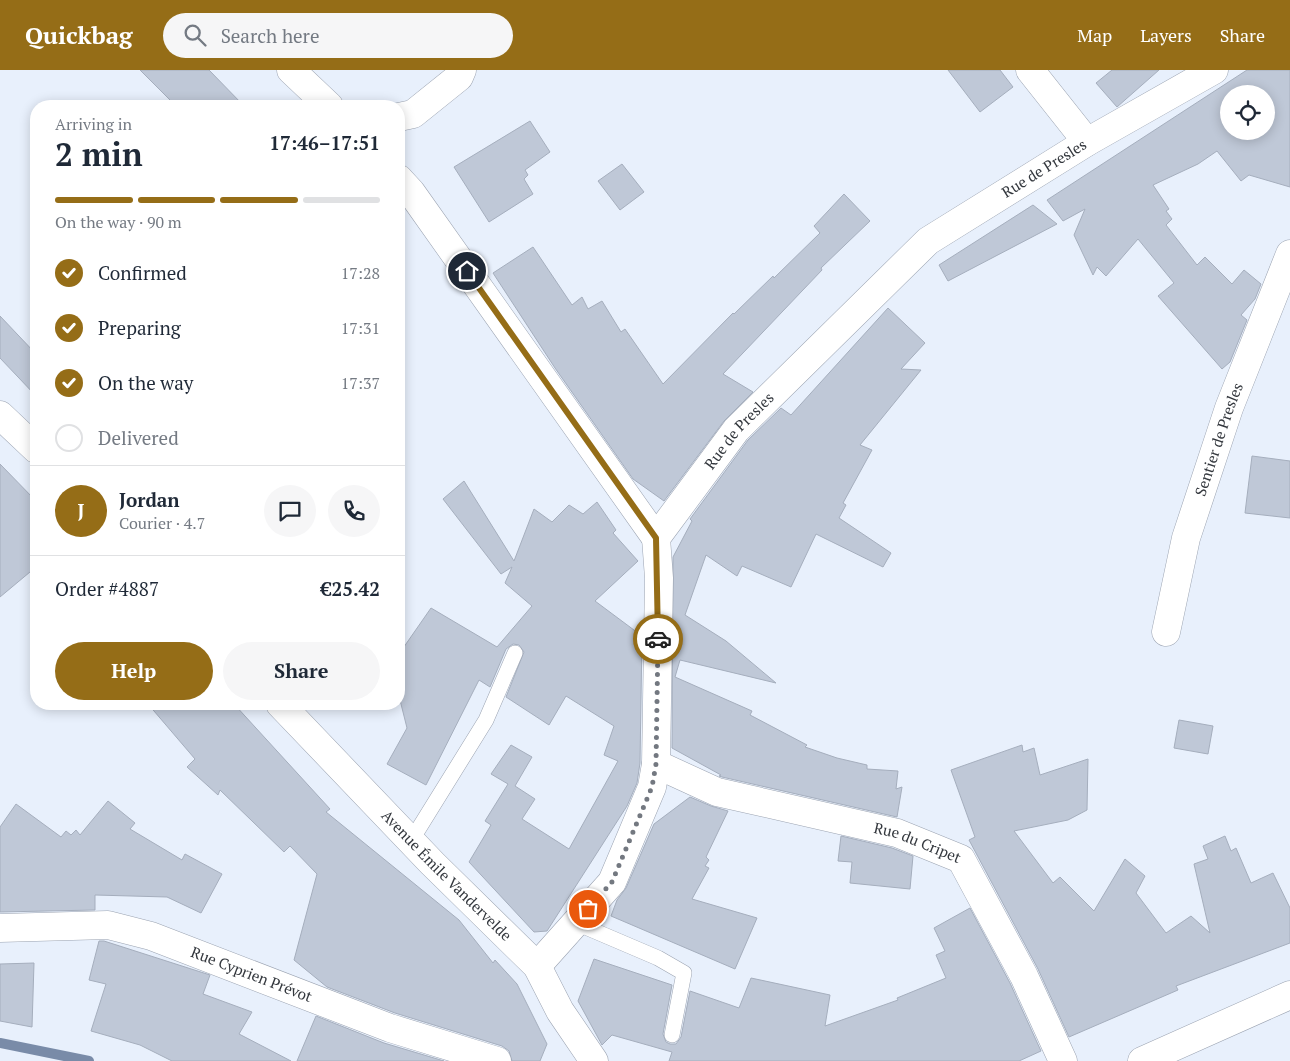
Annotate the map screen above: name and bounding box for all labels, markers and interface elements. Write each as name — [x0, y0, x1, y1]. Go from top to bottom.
search box — [163, 13, 513, 58]
text: Quickbag — [25, 19, 133, 51]
icon: search — [181, 21, 209, 49]
text: Search here — [221, 23, 319, 48]
text: Map — [1077, 23, 1112, 47]
text: Layers — [1140, 23, 1192, 47]
text: Share — [1220, 23, 1265, 47]
map controls — [1220, 85, 1275, 140]
button: locate — [1220, 85, 1275, 140]
text: Arriving in — [55, 113, 132, 135]
text: 17:46–17:51 — [269, 130, 380, 155]
text: 2 min — [55, 133, 143, 175]
street label: Rue de Presles — [998, 134, 1090, 202]
text: On the way · 90 m — [55, 211, 182, 233]
pin — [446, 250, 488, 292]
icon: home — [453, 257, 481, 285]
icon: check — [55, 259, 83, 287]
text: Confirmed — [98, 260, 187, 285]
text: 17:28 — [341, 262, 380, 284]
icon: check — [55, 314, 83, 342]
text: Preparing — [98, 315, 181, 340]
text: 17:31 — [341, 317, 380, 339]
icon: check — [55, 369, 83, 397]
text: On the way — [98, 370, 193, 395]
text: 17:37 — [341, 372, 380, 394]
street label: Sentier de Presles — [1190, 380, 1247, 498]
street label: Rue de Presles — [699, 387, 778, 473]
text: Delivered — [98, 425, 179, 450]
button: chat — [264, 485, 316, 537]
button: phone — [328, 485, 380, 537]
text: Jordan — [119, 487, 180, 512]
text: J — [78, 498, 84, 523]
text: Courier · 4.7 — [119, 512, 205, 534]
text: Order #4887 — [55, 576, 159, 601]
text: €25.42 — [321, 576, 380, 601]
courier — [633, 614, 683, 664]
icon: car — [644, 625, 672, 653]
button: Help — [55, 642, 213, 700]
button: Share — [223, 642, 380, 700]
street label: Avenue Émile Vandervelde — [377, 805, 516, 945]
street label: Rue du Cripet — [872, 817, 965, 867]
pin — [567, 888, 609, 930]
icon: bag — [574, 895, 602, 923]
street label: Rue Cyprien Prévot — [188, 941, 316, 1006]

